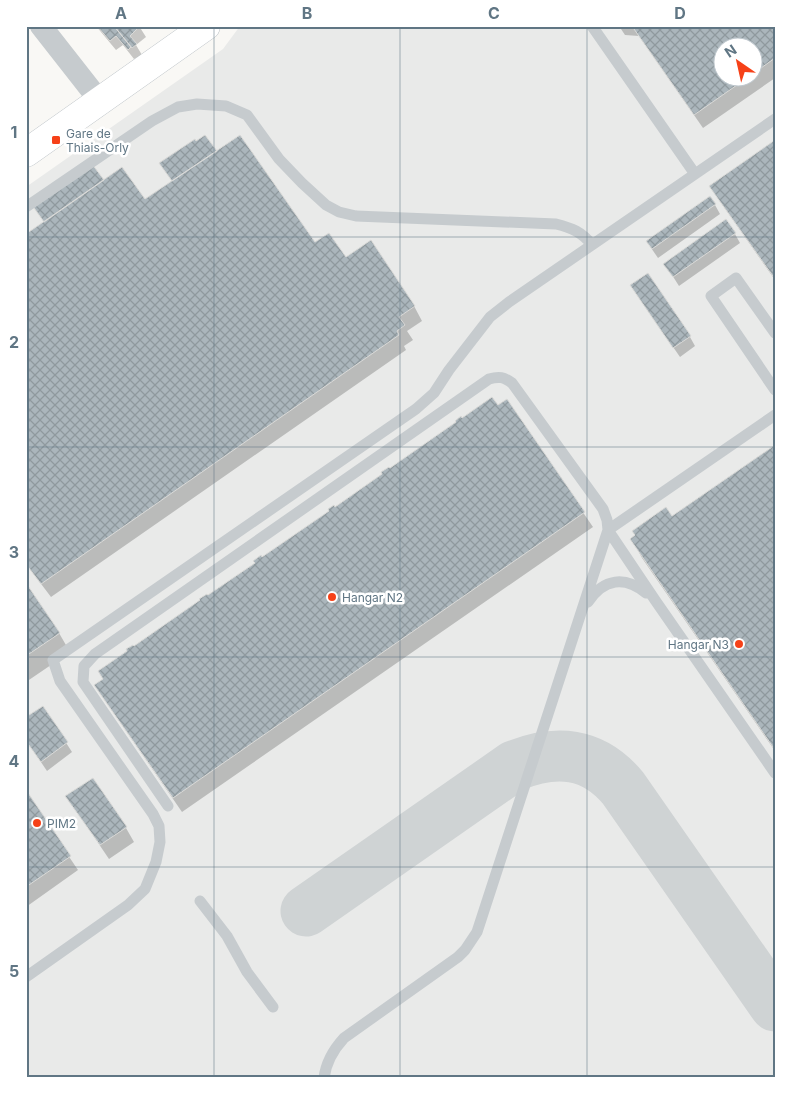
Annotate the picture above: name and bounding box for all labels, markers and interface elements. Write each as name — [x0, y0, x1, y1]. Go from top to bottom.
text: A — [115, 3, 127, 23]
text: B — [302, 3, 312, 23]
text: C — [488, 3, 500, 23]
text: D — [674, 3, 686, 23]
north arrow — [714, 38, 764, 88]
text: N — [721, 41, 740, 61]
text: 1 — [11, 122, 17, 142]
place label: Gare de Thiais-Orly — [66, 126, 129, 155]
marker: Gare de Thiais-Orly — [50, 134, 62, 146]
text: 2 — [9, 332, 19, 352]
text: 3 — [9, 542, 19, 562]
place label: Hangar N2 — [342, 590, 403, 605]
marker: Hangar N2 — [326, 591, 338, 603]
place label: Hangar N3 — [668, 637, 729, 652]
marker: Hangar N3 — [733, 638, 745, 650]
text: 4 — [9, 751, 20, 771]
place label: PIM2 — [47, 816, 76, 831]
marker: PIM2 — [31, 817, 43, 829]
text: 5 — [9, 961, 19, 981]

